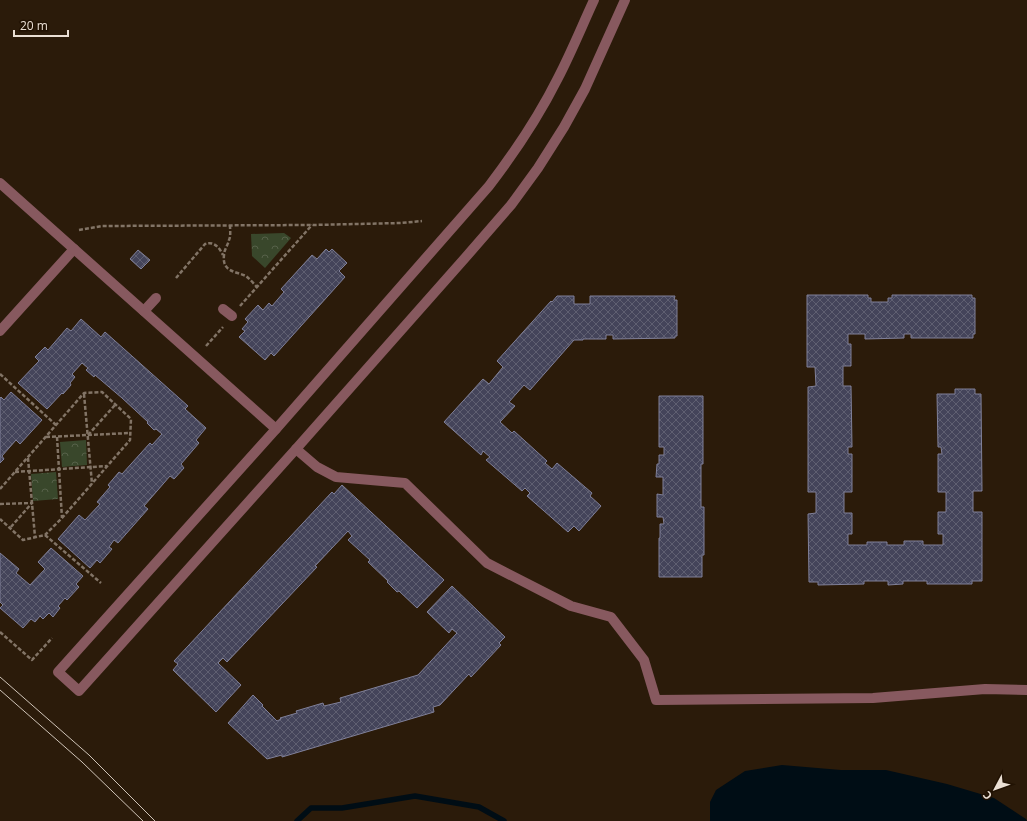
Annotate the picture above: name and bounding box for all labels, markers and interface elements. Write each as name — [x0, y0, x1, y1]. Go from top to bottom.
scale bar — [14, 12, 68, 38]
text: 20 m — [20, 17, 48, 34]
north arrow — [975, 769, 1015, 809]
text: С — [979, 788, 995, 803]

